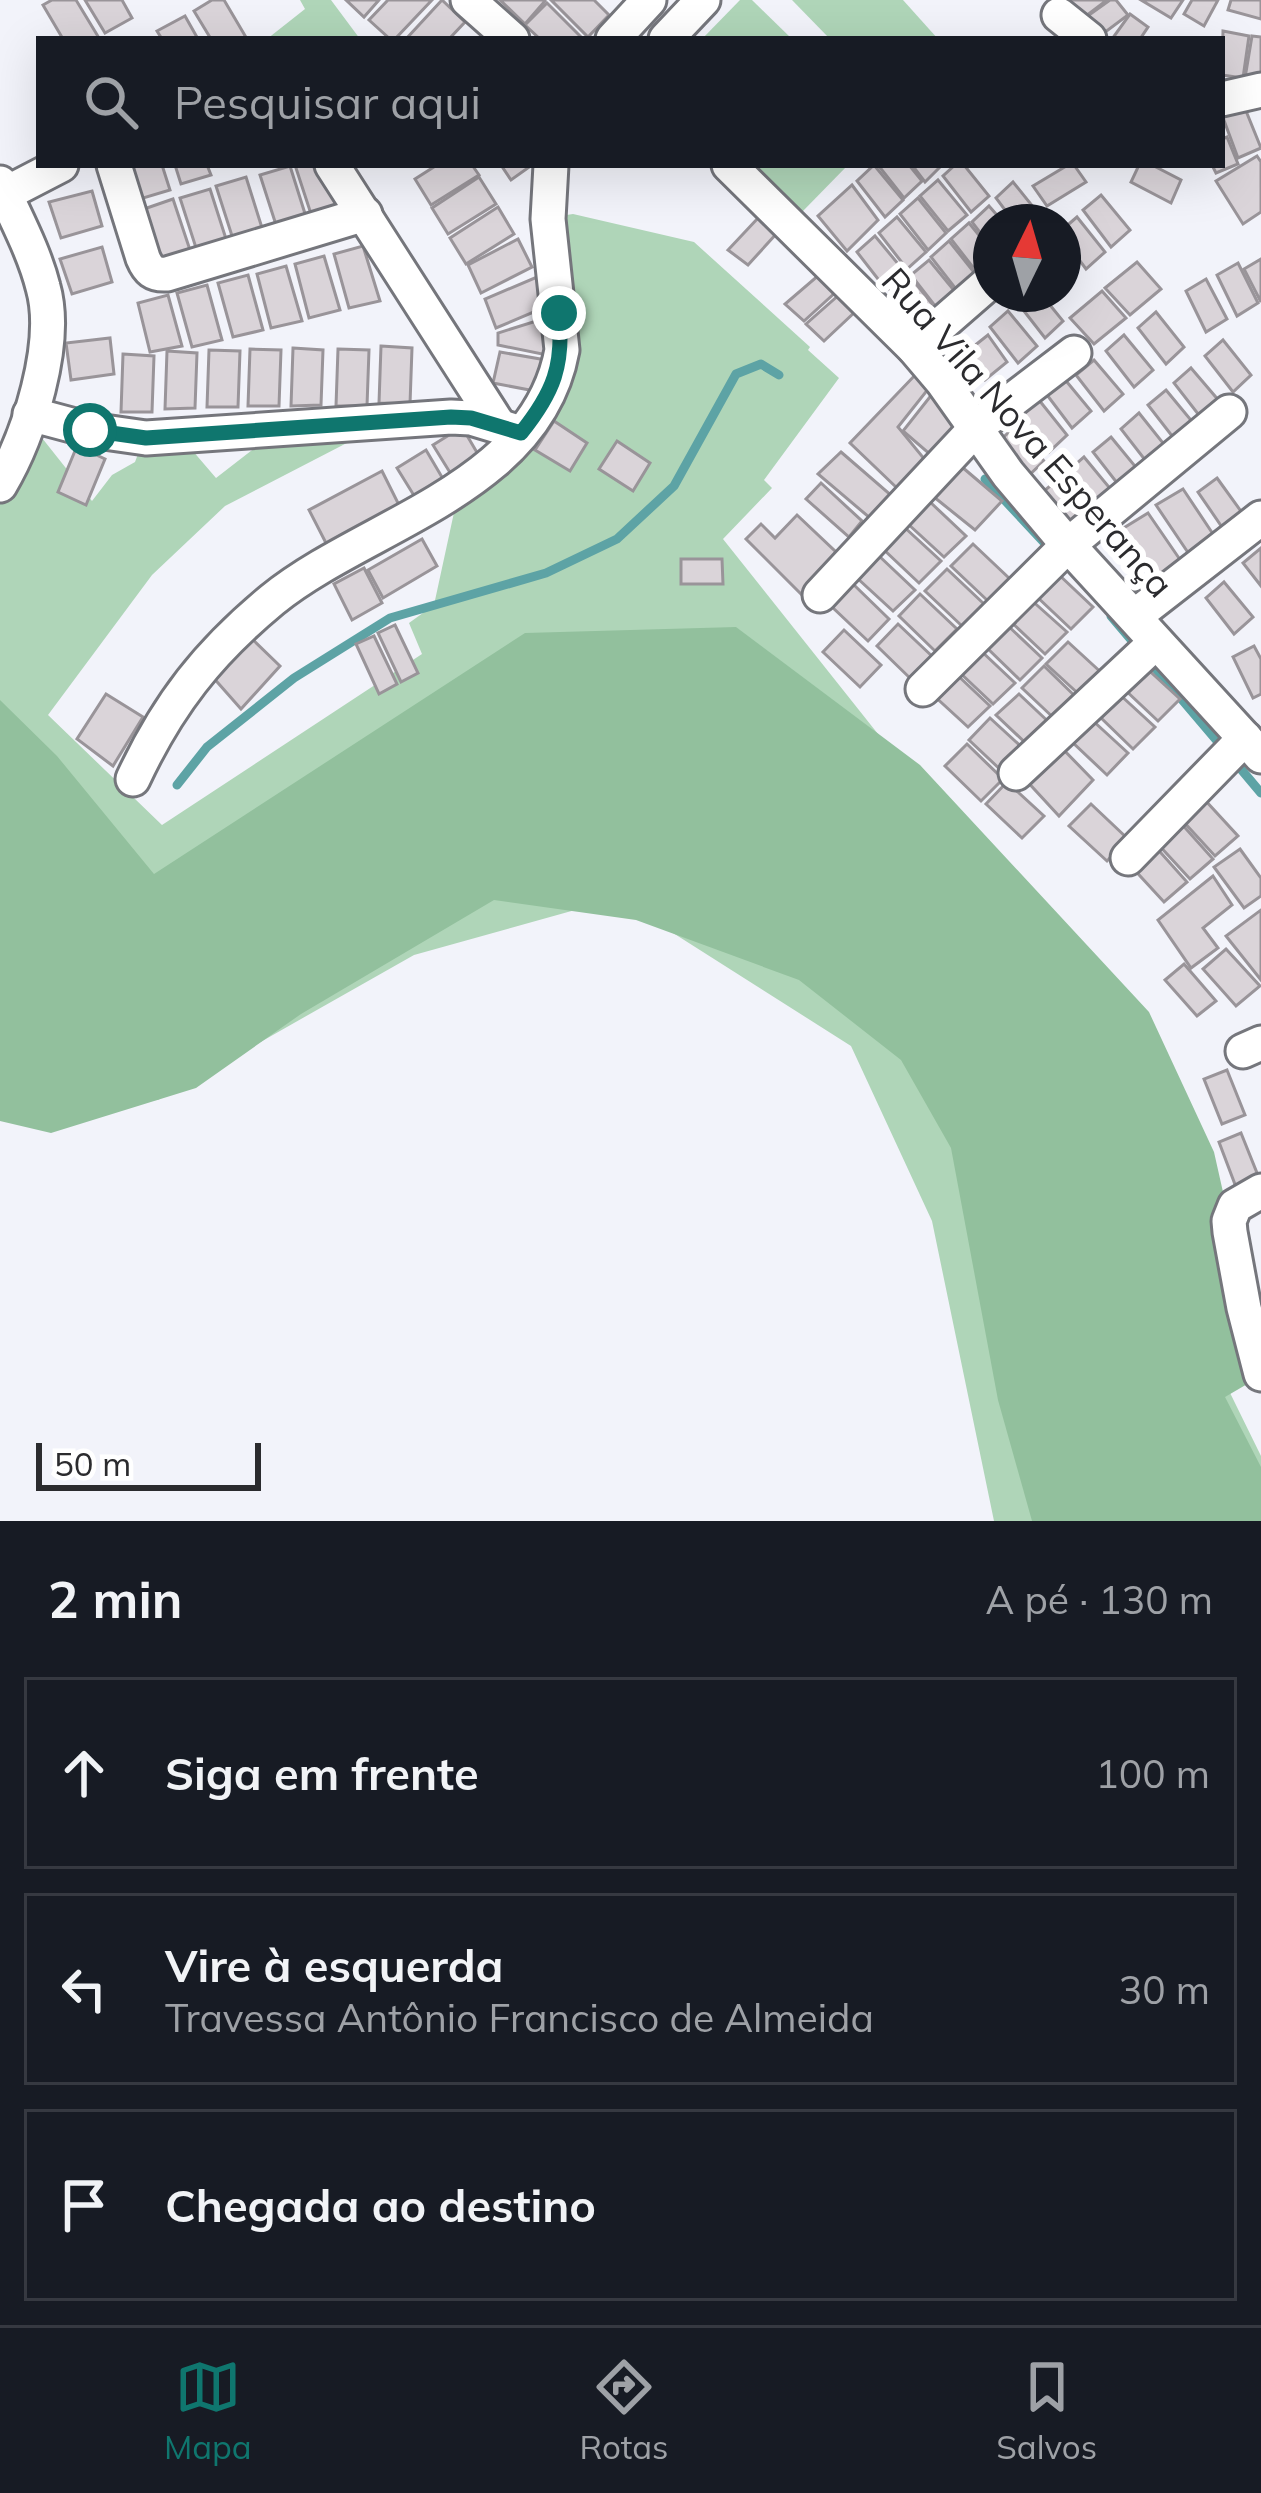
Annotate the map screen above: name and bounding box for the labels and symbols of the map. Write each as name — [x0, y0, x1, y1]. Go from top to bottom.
north arrow — [973, 204, 1081, 312]
street label: Rua Vila Nova Esperança — [873, 258, 1183, 606]
route end — [532, 286, 586, 340]
route start — [63, 403, 117, 457]
scale bar — [36, 1437, 261, 1490]

